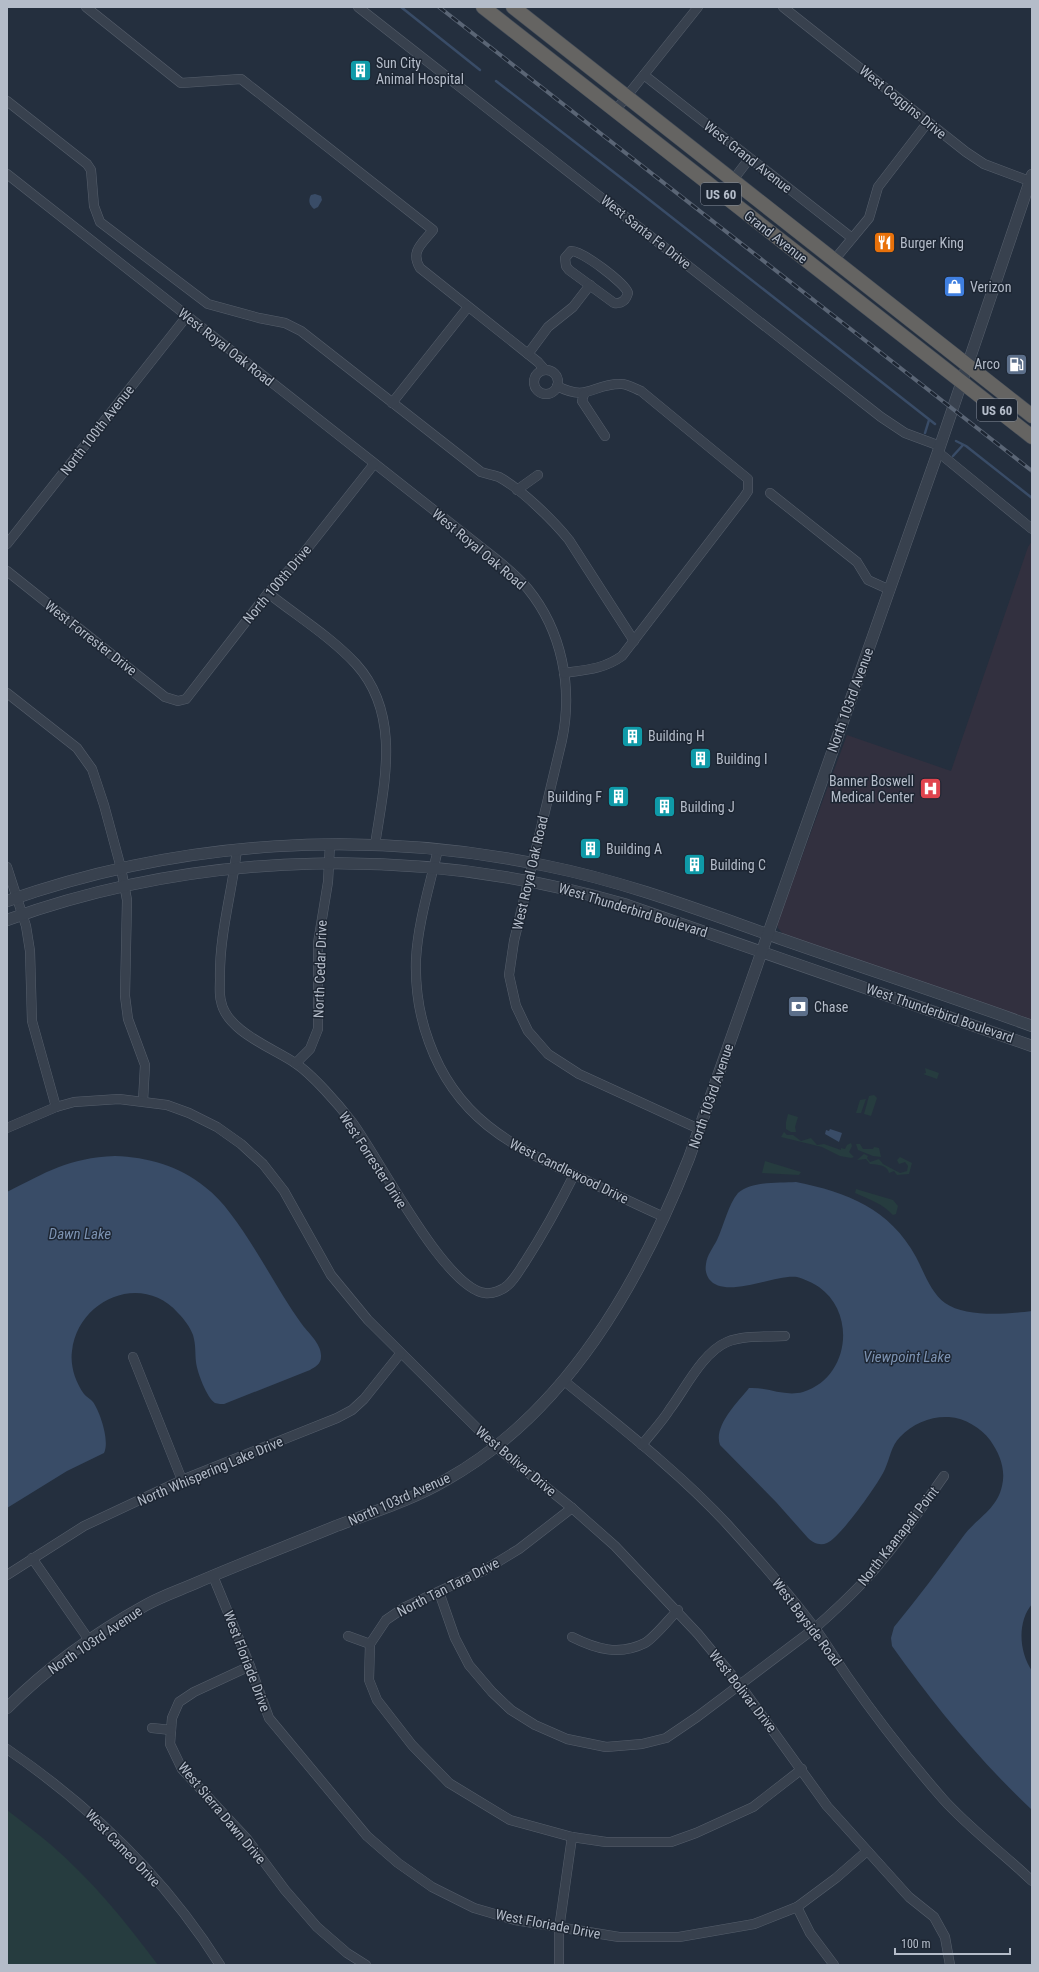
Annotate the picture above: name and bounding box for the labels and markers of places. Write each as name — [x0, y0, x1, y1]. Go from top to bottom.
place label: Sun City Animal Hospital — [376, 55, 464, 87]
building icon: Sun City Animal Hospital — [347, 58, 373, 84]
restaurant icon: Burger King — [872, 230, 898, 256]
place label: Burger King — [900, 235, 964, 251]
shop icon: Verizon — [942, 274, 968, 300]
place label: Verizon — [970, 279, 1011, 295]
fuel station icon: Arco — [1003, 351, 1029, 377]
place label: Arco — [974, 356, 1000, 372]
building icon: Building H — [620, 723, 646, 749]
place label: Building H — [648, 728, 705, 744]
building icon: Building I — [687, 746, 713, 772]
place label: Building I — [716, 751, 767, 767]
place label: Banner Boswell Medical Center — [829, 773, 914, 805]
hospital icon: Banner Boswell Medical Center — [917, 776, 943, 802]
building icon: Building F — [605, 784, 631, 810]
place label: Building F — [547, 789, 602, 805]
building icon: Building J — [651, 794, 677, 820]
place label: Building J — [680, 799, 735, 815]
building icon: Building A — [577, 836, 603, 862]
place label: Building A — [606, 841, 662, 857]
building icon: Building C — [681, 852, 707, 878]
place label: Building C — [710, 857, 766, 873]
bank icon: Chase — [785, 994, 811, 1020]
place label: Chase — [814, 999, 849, 1015]

